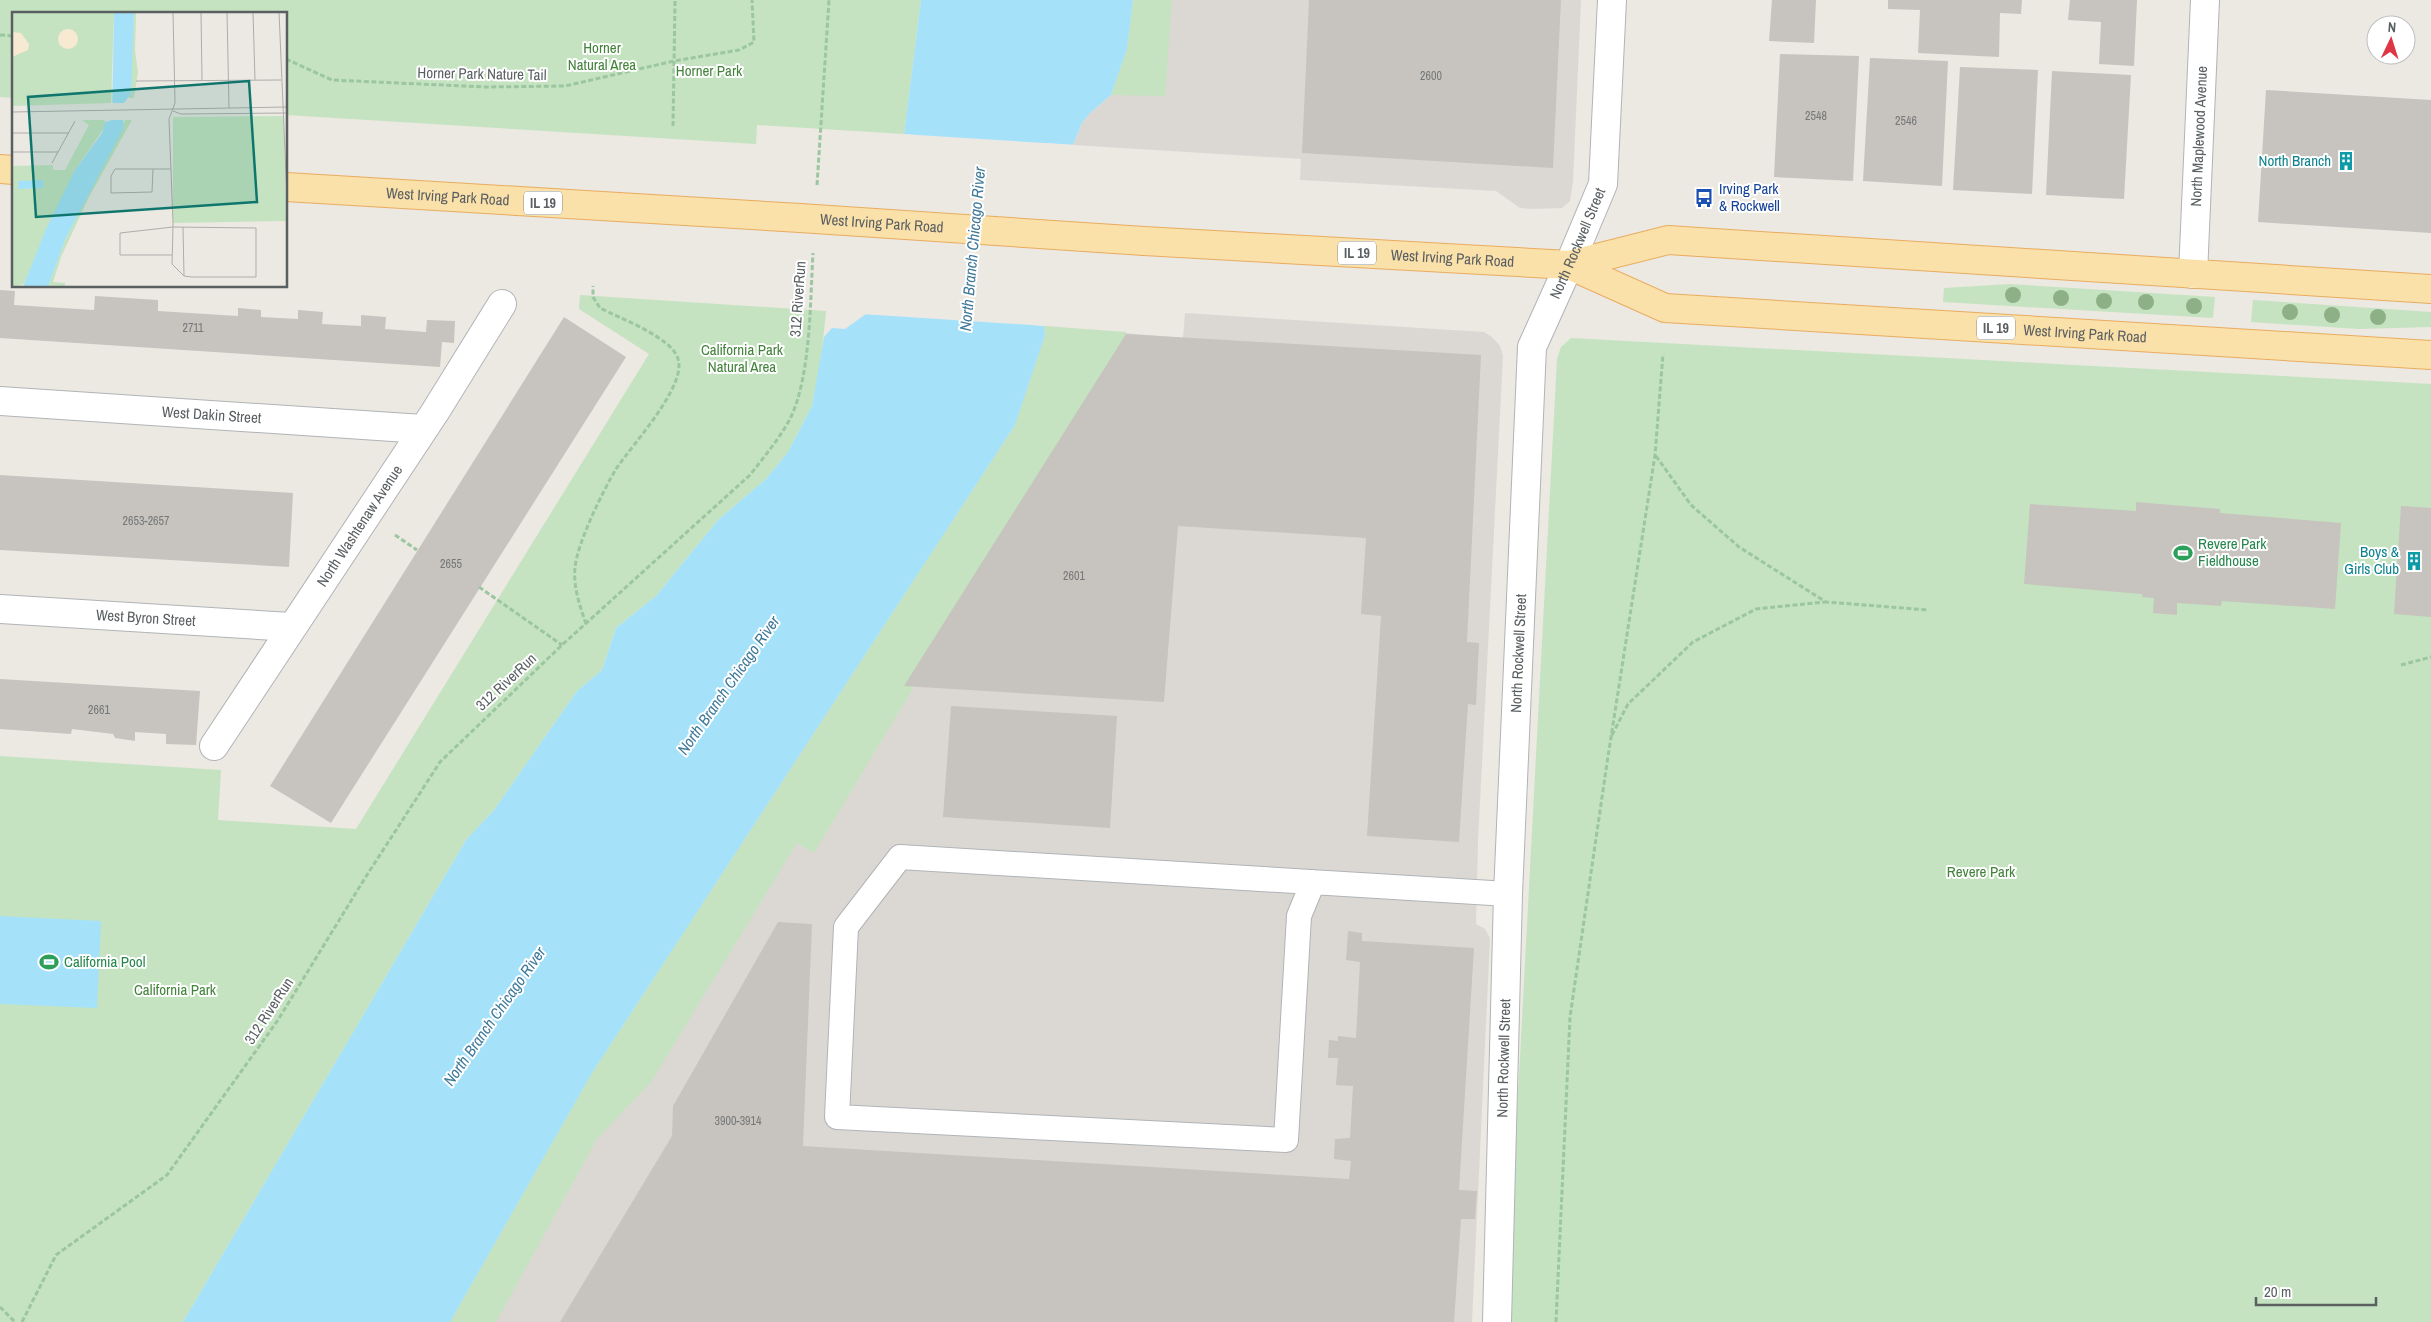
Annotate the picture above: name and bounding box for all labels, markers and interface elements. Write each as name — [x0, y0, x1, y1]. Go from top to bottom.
inset map — [12, 12, 288, 288]
north arrow — [2366, 15, 2416, 65]
text: N — [2387, 18, 2397, 36]
park label: Horner Natural Area — [568, 37, 636, 75]
park label: Horner Park — [676, 60, 743, 81]
street label: Horner Park Nature Tail — [417, 62, 547, 85]
street label: North Maplewood Avenue — [2185, 65, 2212, 207]
house number: 2600 — [1420, 68, 1442, 84]
house number: 2548 — [1805, 108, 1827, 124]
house number: 2546 — [1895, 113, 1917, 129]
place label: North Branch — [2259, 150, 2331, 171]
building icon: North Branch — [2335, 150, 2357, 172]
water label: North Branch Chicago River — [954, 165, 990, 332]
place label: Irving Park & Rockwell — [1719, 178, 1780, 216]
street label: West Irving Park Road — [385, 182, 510, 210]
street label: North Rockwell Street — [1544, 184, 1611, 302]
bus stop icon: Irving Park & Rockwell — [1693, 187, 1715, 209]
road number: IL 19 — [524, 192, 562, 214]
street label: West Irving Park Road — [819, 208, 944, 238]
road number: IL 19 — [1338, 242, 1376, 264]
street label: West Irving Park Road — [1390, 244, 1515, 272]
street label: 312 RiverRun — [784, 260, 811, 338]
road number: IL 19 — [1977, 316, 2015, 339]
street label: West Irving Park Road — [2023, 319, 2147, 348]
house number: 2711 — [182, 320, 204, 336]
park label: California Park Natural Area — [701, 339, 784, 377]
street label: West Dakin Street — [161, 401, 263, 428]
street label: North Washtenaw Avenue — [311, 461, 407, 590]
house number: 2653-2657 — [122, 513, 170, 529]
place label: Revere Park Fieldhouse — [2198, 533, 2267, 571]
place label: Boys & Girls Club — [2344, 541, 2400, 579]
sports icon: Revere Park Fieldhouse — [2172, 542, 2194, 564]
building icon: Boys & Girls Club — [2403, 550, 2425, 572]
house number: 2655 — [440, 556, 462, 572]
house number: 2601 — [1063, 568, 1085, 584]
street label: North Rockwell Street — [1505, 593, 1531, 713]
street label: West Byron Street — [95, 604, 197, 631]
water label: North Branch Chicago River — [672, 611, 785, 759]
street label: 312 RiverRun — [471, 648, 541, 715]
house number: 2661 — [88, 702, 110, 718]
park label: Revere Park — [1947, 861, 2016, 882]
water label: North Branch Chicago River — [438, 942, 551, 1090]
sports icon: California Pool — [38, 951, 60, 973]
place label: California Pool — [64, 951, 145, 972]
street label: 312 RiverRun — [239, 973, 298, 1048]
park label: California Park — [134, 979, 217, 1000]
street label: North Rockwell Street — [1491, 998, 1515, 1118]
house number: 3900-3914 — [714, 1113, 762, 1129]
scale bar — [2256, 1274, 2376, 1306]
text: 20 m — [2264, 1281, 2291, 1302]

